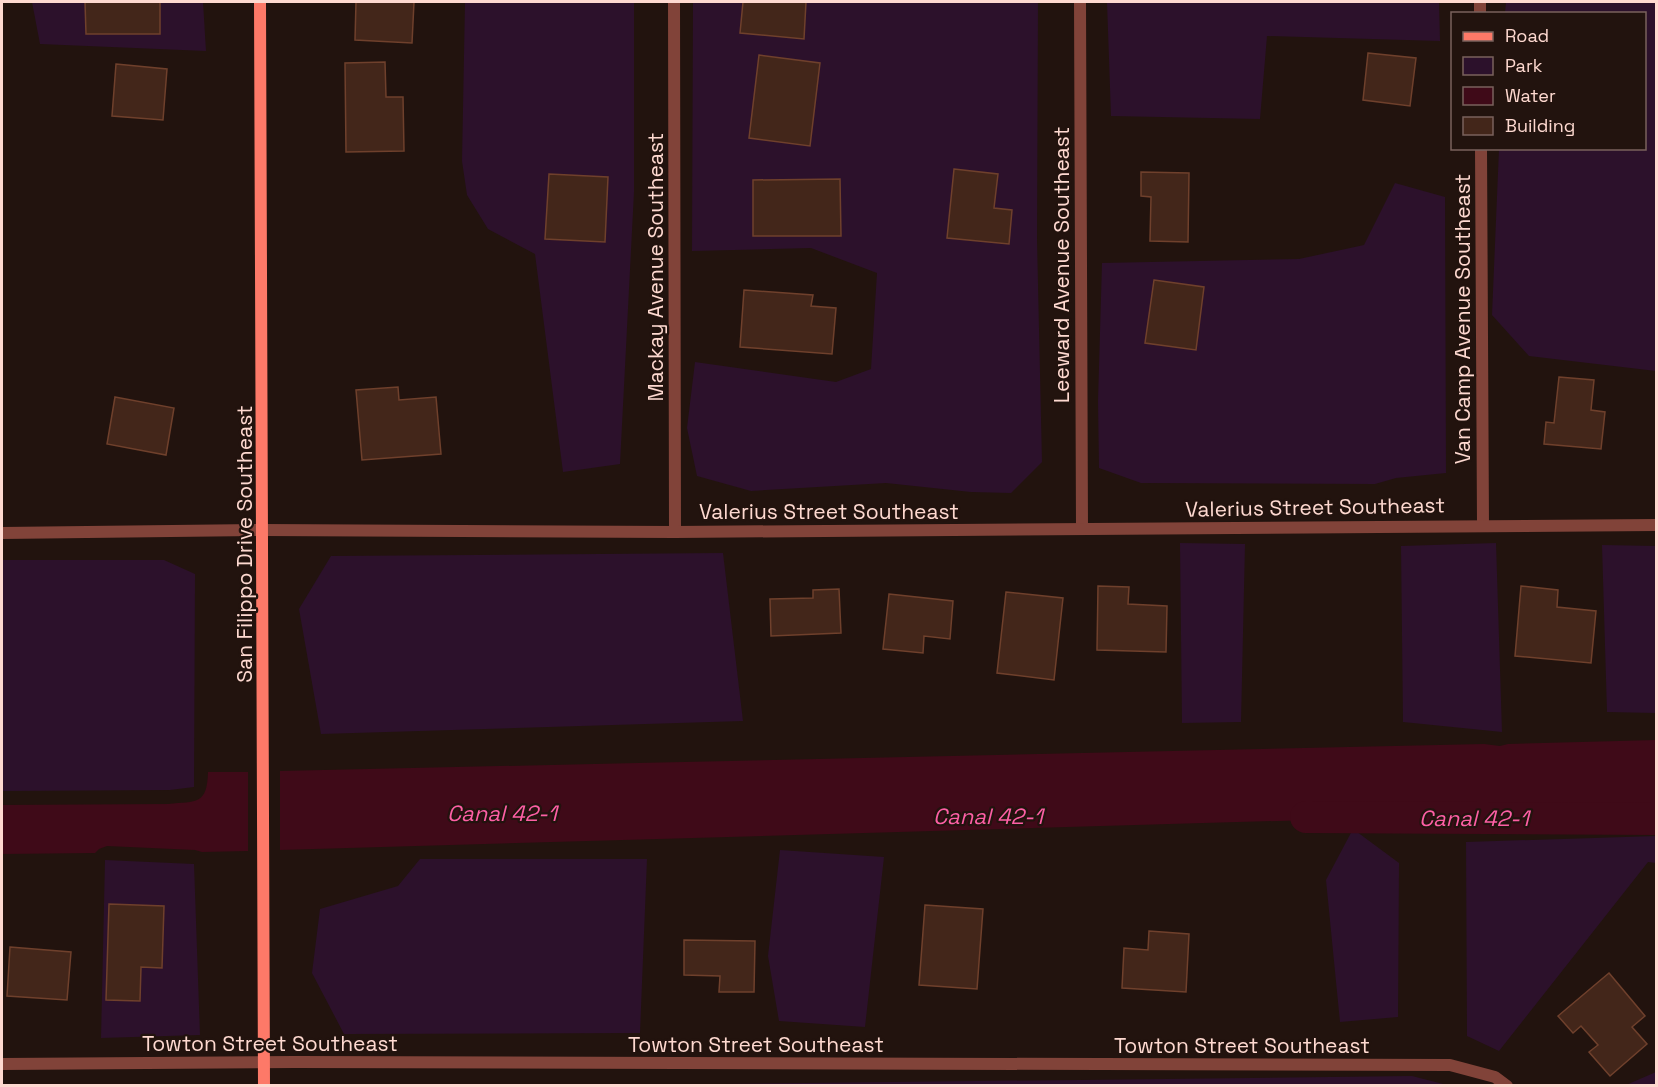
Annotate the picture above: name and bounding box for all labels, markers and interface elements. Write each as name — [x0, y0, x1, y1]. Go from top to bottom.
legend — [1451, 12, 1646, 150]
text: Road — [1505, 24, 1549, 47]
text: Park — [1505, 54, 1543, 77]
text: Water — [1505, 84, 1556, 107]
text: Building — [1505, 114, 1575, 137]
street label: Leeward Avenue Southeast — [1048, 127, 1075, 403]
street label: Mackay Avenue Southeast — [642, 132, 669, 402]
street label: Van Camp Avenue Southeast — [1449, 174, 1476, 464]
street label: San Filippo Drive Southeast — [231, 405, 258, 683]
street label: Valerius Street Southeast — [1185, 491, 1445, 523]
street label: Valerius Street Southeast — [699, 498, 959, 525]
water label: Canal 42-1 — [447, 799, 560, 827]
water label: Canal 42-1 — [933, 802, 1046, 830]
water label: Canal 42-1 — [1419, 804, 1532, 832]
street label: Towton Street Southeast — [142, 1030, 398, 1057]
street label: Towton Street Southeast — [628, 1031, 884, 1058]
street label: Towton Street Southeast — [1114, 1032, 1370, 1059]

